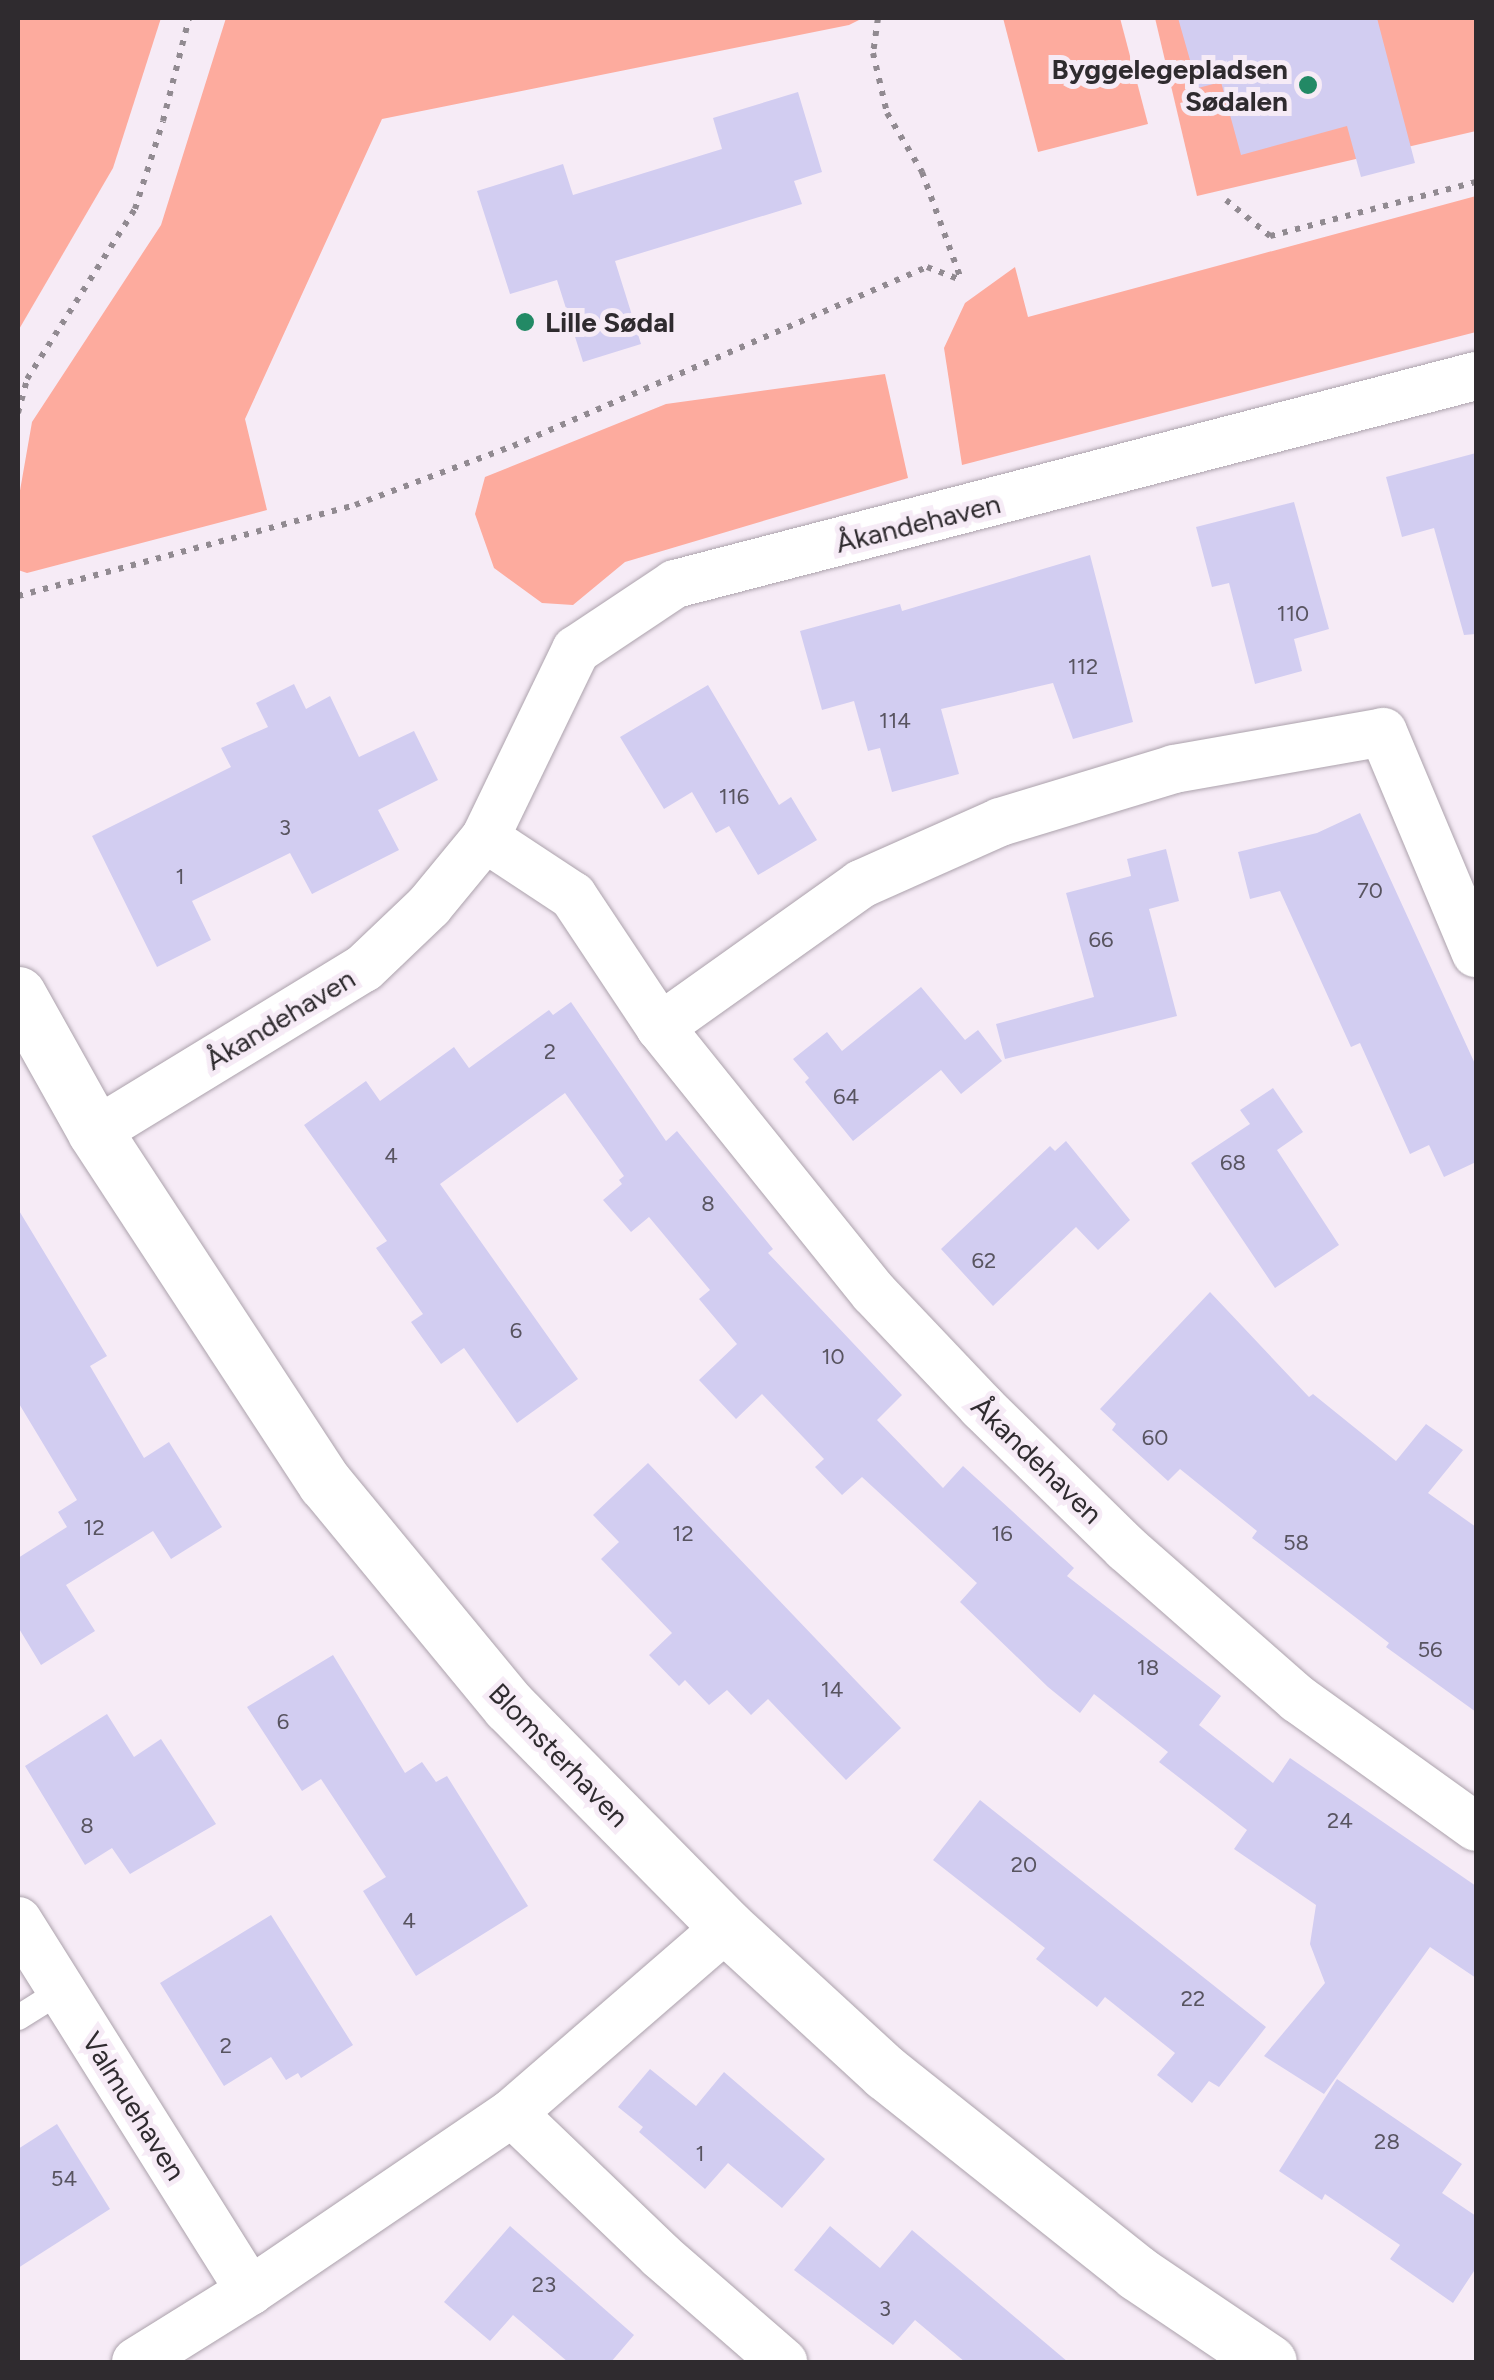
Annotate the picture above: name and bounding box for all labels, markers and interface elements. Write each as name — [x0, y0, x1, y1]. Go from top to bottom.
place label: Byggelegepladsen Sødalen — [1052, 52, 1288, 118]
marker: Byggelegepladsen Sødalen — [1297, 74, 1319, 96]
place label: Lille Sødal — [545, 305, 675, 339]
marker: Lille Sødal — [514, 311, 536, 333]
street label: Åkandehaven — [832, 486, 1004, 560]
house number: 110 — [1277, 601, 1309, 627]
house number: 112 — [1068, 654, 1098, 680]
house number: 114 — [879, 708, 911, 734]
house number: 116 — [719, 784, 749, 810]
house number: 3 — [279, 815, 291, 841]
house number: 1 — [175, 864, 185, 890]
house number: 70 — [1357, 878, 1383, 904]
house number: 66 — [1089, 927, 1113, 953]
street label: Åkandehaven — [199, 961, 361, 1077]
house number: 2 — [544, 1039, 556, 1065]
house number: 64 — [833, 1084, 859, 1110]
house number: 4 — [384, 1143, 398, 1169]
house number: 68 — [1220, 1150, 1246, 1176]
house number: 8 — [701, 1191, 715, 1217]
house number: 62 — [972, 1248, 996, 1274]
house number: 6 — [510, 1318, 522, 1344]
house number: 10 — [821, 1344, 845, 1370]
street label: Åkandehaven — [965, 1389, 1109, 1531]
house number: 60 — [1142, 1425, 1168, 1451]
house number: 12 — [83, 1515, 105, 1541]
house number: 12 — [672, 1521, 694, 1547]
house number: 16 — [991, 1521, 1013, 1547]
house number: 58 — [1283, 1530, 1309, 1556]
house number: 56 — [1417, 1637, 1443, 1663]
house number: 18 — [1137, 1655, 1159, 1681]
street label: Blomsterhaven — [482, 1676, 636, 1834]
house number: 14 — [821, 1677, 843, 1703]
house number: 6 — [277, 1709, 289, 1735]
house number: 24 — [1327, 1808, 1353, 1834]
house number: 8 — [80, 1813, 94, 1839]
house number: 20 — [1011, 1852, 1037, 1878]
house number: 4 — [402, 1908, 416, 1934]
house number: 22 — [1181, 1986, 1205, 2012]
street label: Valmuehaven — [75, 2026, 193, 2186]
house number: 2 — [220, 2033, 232, 2059]
house number: 28 — [1374, 2129, 1400, 2155]
house number: 1 — [695, 2141, 705, 2167]
house number: 54 — [51, 2166, 77, 2192]
house number: 23 — [532, 2272, 556, 2298]
house number: 3 — [879, 2296, 891, 2322]

